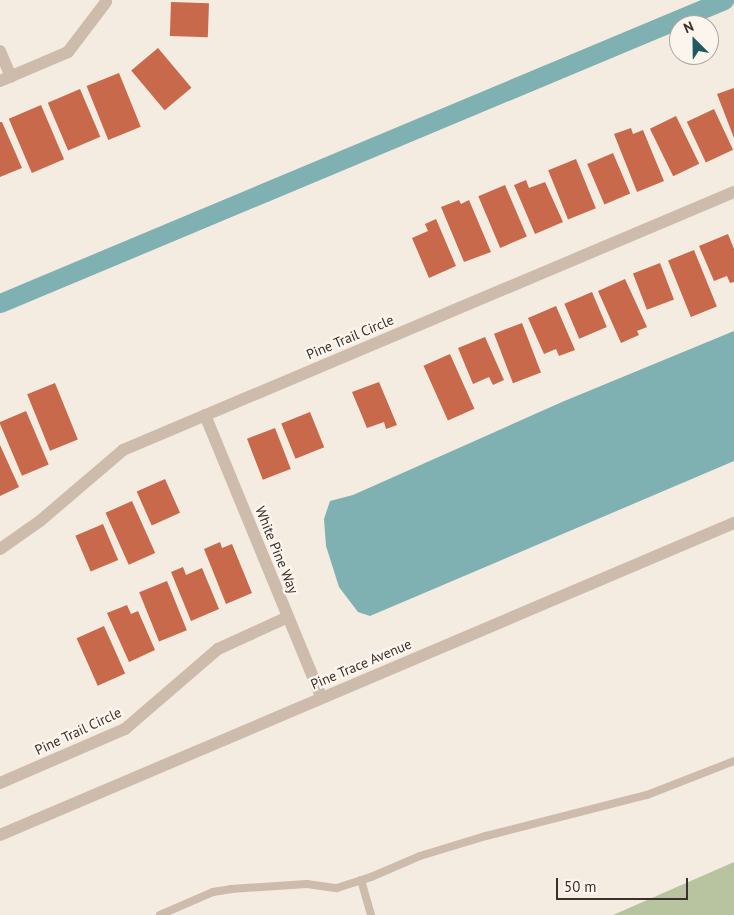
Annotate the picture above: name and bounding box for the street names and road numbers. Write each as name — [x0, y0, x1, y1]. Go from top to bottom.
street label: Pine Trail Circle — [304, 311, 396, 363]
street label: White Pine Way — [252, 504, 302, 596]
street label: Pine Trace Avenue — [308, 635, 414, 693]
street label: Pine Trail Circle — [32, 704, 124, 758]

